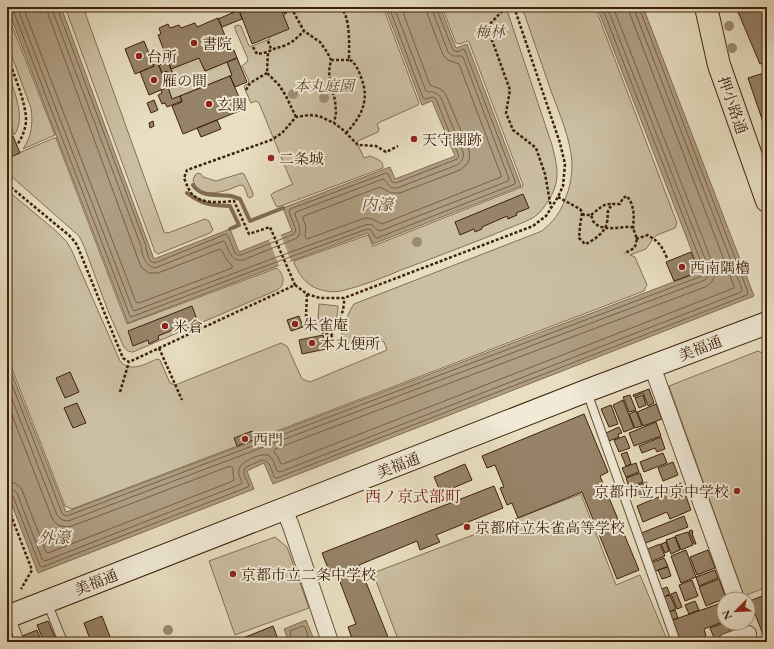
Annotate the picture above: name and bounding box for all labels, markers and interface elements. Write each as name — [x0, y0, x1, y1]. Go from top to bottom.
park label: 梅林 — [475, 22, 507, 41]
place label: 書院 — [202, 34, 232, 53]
marker: 書院 — [189, 38, 199, 48]
place label: 台所 — [147, 47, 177, 66]
marker: 台所 — [134, 51, 144, 61]
place label: 雁の間 — [162, 71, 207, 90]
street label: 押小路通 — [714, 74, 752, 136]
marker: 雁の間 — [149, 75, 159, 85]
park label: 本丸庭園 — [294, 76, 357, 95]
place label: 玄関 — [217, 95, 247, 114]
marker: 玄関 — [204, 99, 214, 109]
place label: 天守閣跡 — [422, 130, 482, 149]
marker: 天守閣跡 — [409, 134, 419, 144]
place label: 二条城 — [279, 149, 324, 168]
marker: 二条城 — [266, 153, 276, 163]
water label: 内濠 — [361, 194, 396, 215]
place label: 西南隅櫓 — [690, 258, 750, 277]
marker: 西南隅櫓 — [677, 262, 687, 272]
place label: 朱雀庵 — [303, 315, 348, 334]
place label: 米倉 — [173, 317, 203, 336]
marker: 朱雀庵 — [290, 319, 300, 329]
marker: 米倉 — [160, 321, 170, 331]
street label: 美福通 — [676, 331, 724, 365]
place label: 本丸便所 — [320, 334, 380, 353]
marker: 本丸便所 — [307, 338, 317, 348]
place label: 西門 — [253, 430, 283, 449]
marker: 西門 — [240, 434, 250, 444]
street label: 美福通 — [374, 448, 422, 482]
place label: 京都市立中京中学校 — [594, 482, 729, 501]
district label: 西ノ京式部町 — [365, 486, 461, 507]
marker: 京都市立中京中学校 — [732, 486, 742, 496]
place label: 京都府立朱雀高等学校 — [475, 518, 625, 537]
marker: 京都府立朱雀高等学校 — [462, 522, 472, 532]
water label: 外濠 — [38, 527, 73, 548]
street label: 美福通 — [72, 565, 120, 599]
place label: 京都市立二条中学校 — [241, 565, 376, 584]
marker: 京都市立二条中学校 — [228, 569, 238, 579]
north arrow — [716, 591, 756, 631]
text: N — [719, 608, 735, 622]

